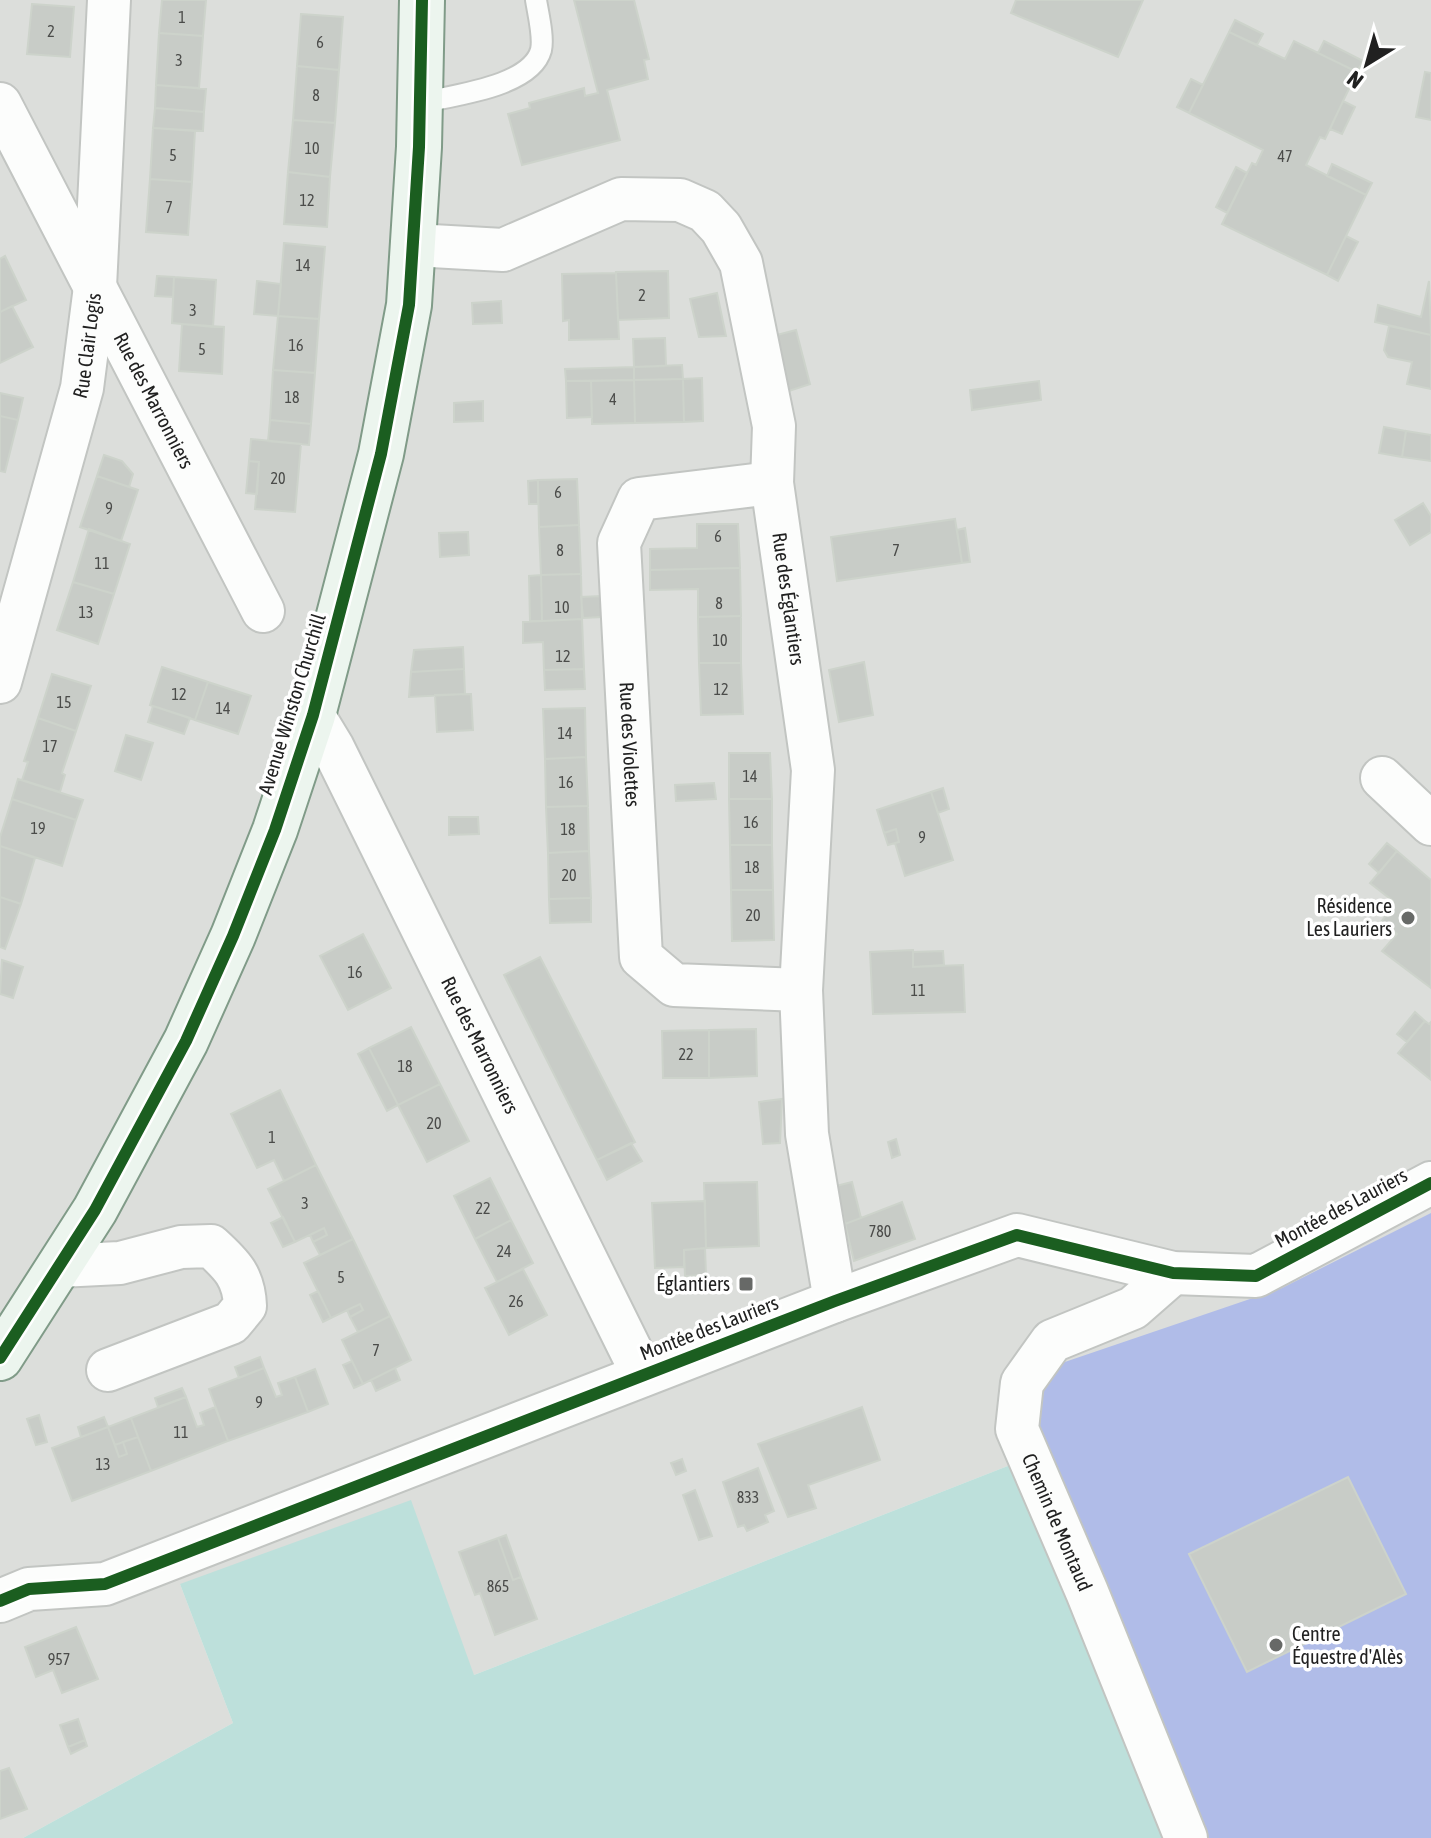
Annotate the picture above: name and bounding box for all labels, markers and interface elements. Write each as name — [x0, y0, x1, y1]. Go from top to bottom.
house number: 1 — [178, 8, 186, 26]
house number: 2 — [47, 22, 55, 40]
north arrow — [1327, 24, 1407, 104]
house number: 6 — [316, 33, 324, 51]
house number: 3 — [175, 51, 183, 69]
text: N — [1342, 66, 1368, 94]
house number: 8 — [312, 86, 320, 104]
house number: 10 — [304, 139, 320, 157]
house number: 5 — [169, 146, 177, 164]
house number: 47 — [1277, 147, 1293, 165]
house number: 12 — [299, 191, 315, 209]
house number: 7 — [165, 198, 173, 216]
house number: 14 — [295, 256, 311, 274]
house number: 2 — [638, 286, 646, 304]
street label: Rue Clair Logis — [68, 292, 105, 401]
house number: 3 — [189, 301, 197, 319]
street label: Rue des Marronniers — [110, 328, 199, 472]
house number: 16 — [288, 336, 304, 354]
house number: 5 — [198, 340, 206, 358]
house number: 18 — [284, 388, 300, 406]
house number: 4 — [609, 390, 617, 408]
house number: 20 — [270, 469, 286, 487]
house number: 6 — [554, 483, 562, 501]
house number: 9 — [105, 499, 113, 517]
house number: 6 — [714, 527, 722, 545]
street label: Rue des Églantiers — [768, 531, 810, 667]
house number: 8 — [556, 541, 564, 559]
house number: 7 — [892, 541, 900, 559]
house number: 11 — [94, 554, 110, 572]
house number: 8 — [715, 594, 723, 612]
house number: 10 — [554, 598, 570, 616]
house number: 13 — [78, 603, 94, 621]
street label: Avenue Winston Churchill — [253, 610, 330, 797]
house number: 10 — [712, 631, 728, 649]
house number: 12 — [555, 647, 571, 665]
house number: 12 — [713, 680, 729, 698]
street label: Rue des Violettes — [615, 681, 645, 808]
house number: 12 — [171, 685, 187, 703]
house number: 15 — [56, 693, 72, 711]
house number: 14 — [215, 699, 231, 717]
house number: 14 — [557, 724, 573, 742]
house number: 17 — [42, 737, 58, 755]
house number: 14 — [742, 767, 758, 785]
house number: 16 — [558, 773, 574, 791]
house number: 16 — [743, 813, 759, 831]
house number: 19 — [30, 819, 46, 837]
house number: 18 — [560, 820, 576, 838]
house number: 9 — [918, 828, 926, 846]
house number: 18 — [744, 858, 760, 876]
house number: 20 — [561, 866, 577, 884]
place label: Résidence Les Lauriers — [1306, 894, 1392, 940]
house number: 20 — [745, 906, 761, 924]
marker: Résidence Les Lauriers — [1399, 909, 1417, 927]
house number: 16 — [347, 963, 363, 981]
street label: Rue des Marronniers — [437, 973, 524, 1117]
house number: 11 — [910, 981, 926, 999]
house number: 22 — [678, 1045, 694, 1063]
house number: 18 — [397, 1057, 413, 1075]
house number: 20 — [426, 1114, 442, 1132]
house number: 1 — [268, 1128, 276, 1146]
street label: Montée des Lauriers — [1271, 1163, 1411, 1252]
house number: 3 — [301, 1194, 309, 1212]
house number: 22 — [475, 1199, 491, 1217]
house number: 780 — [869, 1222, 891, 1240]
house number: 24 — [496, 1242, 512, 1260]
house number: 5 — [337, 1268, 345, 1286]
place label: Églantiers — [656, 1272, 730, 1295]
marker: Églantiers — [737, 1275, 755, 1293]
street label: Montée des Lauriers — [636, 1291, 781, 1365]
house number: 26 — [508, 1292, 524, 1310]
house number: 7 — [372, 1341, 380, 1359]
house number: 9 — [255, 1393, 263, 1411]
house number: 11 — [173, 1423, 189, 1441]
street label: Chemin de Montaud — [1018, 1450, 1097, 1594]
house number: 13 — [95, 1455, 111, 1473]
house number: 833 — [737, 1488, 759, 1506]
house number: 865 — [487, 1577, 509, 1595]
place label: Centre Équestre d'Alès — [1292, 1622, 1403, 1668]
marker: Centre Équestre d'Alès — [1267, 1636, 1285, 1654]
house number: 957 — [48, 1650, 70, 1668]

